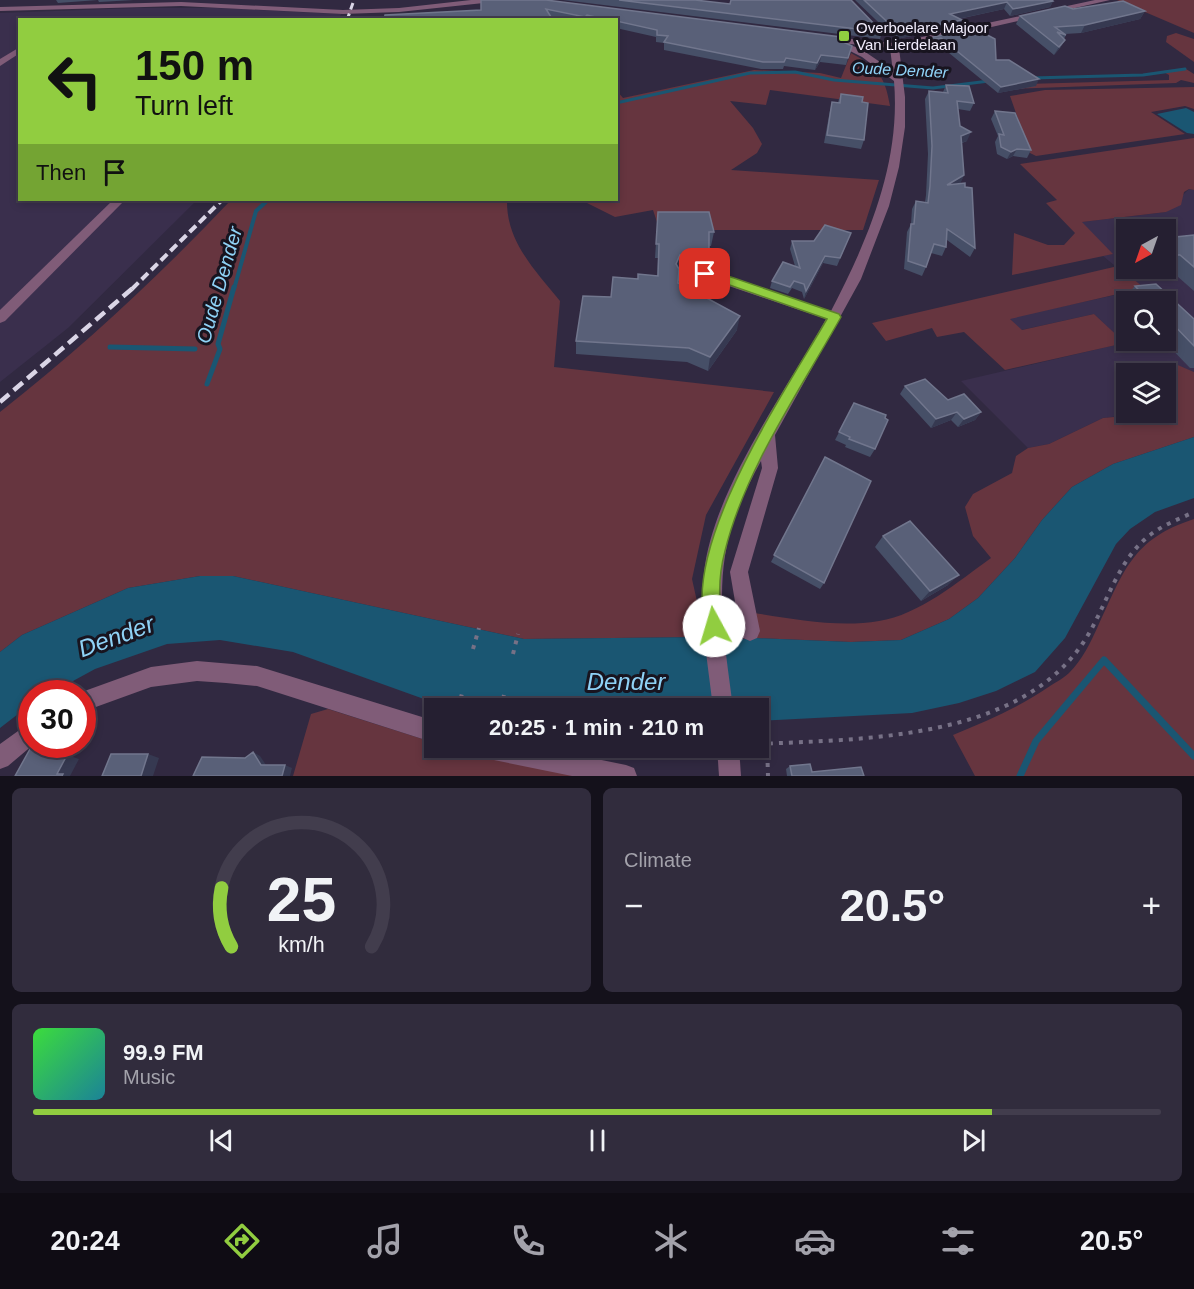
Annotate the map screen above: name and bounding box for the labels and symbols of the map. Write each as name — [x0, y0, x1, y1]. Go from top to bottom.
place label: Overboelare Majoor Van Lierdelaan — [856, 19, 989, 53]
marker: Overboelare Majoor Van Lierdelaan — [837, 29, 851, 43]
water label: Oude Dender — [852, 59, 949, 81]
north arrow — [1116, 219, 1176, 279]
water label: Oude Dender — [192, 223, 246, 346]
pin — [679, 248, 730, 299]
position arrow — [682, 594, 746, 658]
water label: Dender — [74, 610, 159, 662]
water label: Dender — [587, 668, 666, 695]
speed limit sign: 30 — [18, 680, 96, 758]

